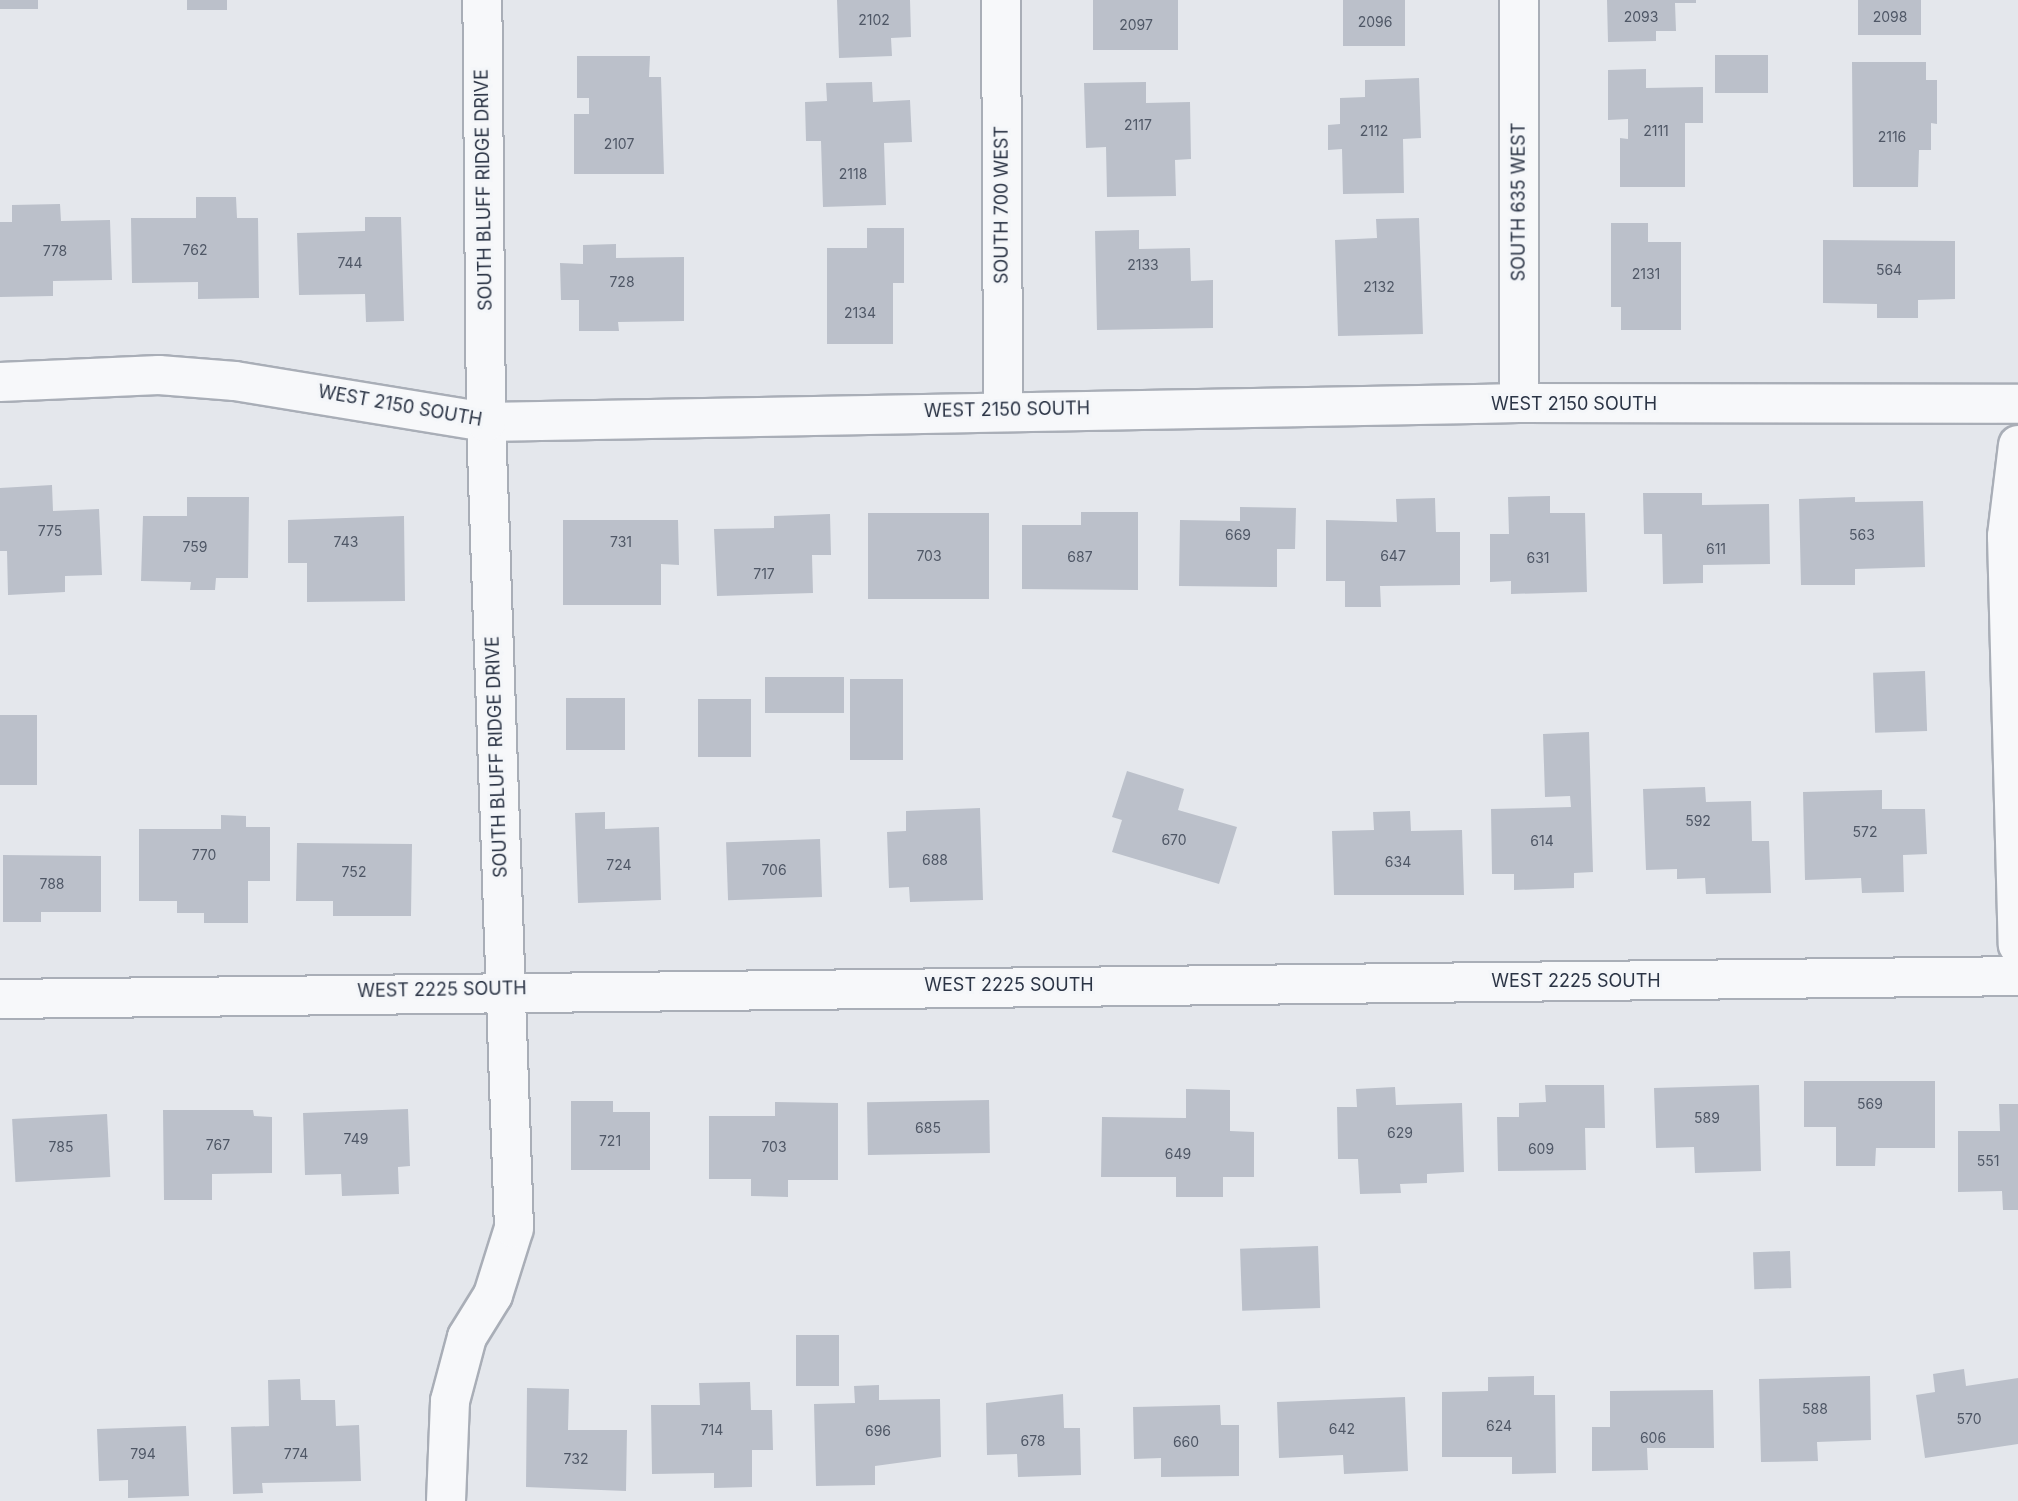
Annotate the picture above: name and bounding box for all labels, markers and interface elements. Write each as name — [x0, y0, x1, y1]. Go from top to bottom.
house number: 2093 — [1624, 9, 1658, 25]
house number: 2098 — [1873, 9, 1907, 25]
house number: 2102 — [858, 12, 890, 28]
house number: 2096 — [1358, 14, 1392, 30]
house number: 2097 — [1119, 17, 1153, 33]
street label: SOUTH BLUFF RIDGE DRIVE — [471, 69, 497, 311]
house number: 2117 — [1124, 117, 1152, 133]
house number: 2112 — [1360, 123, 1388, 139]
street label: SOUTH 635 WEST — [1508, 123, 1530, 281]
house number: 2111 — [1643, 123, 1669, 139]
street label: SOUTH 700 WEST — [991, 126, 1013, 284]
house number: 2116 — [1878, 129, 1906, 145]
house number: 2107 — [604, 136, 634, 152]
house number: 2118 — [839, 166, 867, 182]
house number: 762 — [183, 242, 207, 258]
house number: 778 — [43, 243, 67, 259]
house number: 744 — [337, 255, 363, 271]
house number: 2133 — [1127, 257, 1159, 273]
house number: 564 — [1876, 262, 1902, 278]
house number: 2131 — [1632, 266, 1660, 282]
house number: 728 — [609, 274, 635, 290]
house number: 2132 — [1363, 279, 1395, 295]
house number: 2134 — [844, 305, 876, 321]
street label: WEST 2150 SOUTH — [316, 381, 484, 431]
street label: WEST 2150 SOUTH — [1491, 393, 1657, 415]
street label: WEST 2150 SOUTH — [924, 398, 1090, 422]
house number: 775 — [38, 523, 62, 539]
house number: 669 — [1225, 527, 1251, 543]
house number: 563 — [1849, 527, 1875, 543]
house number: 743 — [334, 534, 358, 550]
house number: 731 — [610, 534, 632, 550]
house number: 759 — [183, 539, 207, 555]
house number: 611 — [1706, 541, 1726, 557]
house number: 703 — [916, 548, 942, 564]
house number: 647 — [1380, 548, 1406, 564]
house number: 687 — [1067, 549, 1093, 565]
house number: 631 — [1526, 550, 1550, 566]
house number: 717 — [753, 566, 775, 582]
street label: SOUTH BLUFF RIDGE DRIVE — [482, 636, 512, 878]
house number: 592 — [1685, 813, 1711, 829]
house number: 572 — [1853, 824, 1877, 840]
house number: 670 — [1161, 832, 1187, 848]
house number: 614 — [1530, 833, 1554, 849]
house number: 770 — [192, 847, 216, 863]
house number: 688 — [922, 852, 948, 868]
house number: 634 — [1385, 854, 1411, 870]
house number: 724 — [606, 857, 632, 873]
house number: 706 — [761, 862, 787, 878]
house number: 752 — [342, 864, 366, 880]
house number: 788 — [39, 876, 65, 892]
street label: WEST 2225 SOUTH — [1491, 970, 1661, 992]
street label: WEST 2225 SOUTH — [924, 974, 1094, 996]
street label: WEST 2225 SOUTH — [357, 978, 527, 1002]
house number: 569 — [1857, 1096, 1883, 1112]
house number: 589 — [1694, 1110, 1720, 1126]
house number: 685 — [915, 1120, 941, 1136]
house number: 629 — [1387, 1125, 1413, 1141]
house number: 749 — [344, 1131, 368, 1147]
house number: 721 — [599, 1133, 621, 1149]
house number: 767 — [206, 1137, 230, 1153]
house number: 785 — [49, 1139, 73, 1155]
house number: 703 — [761, 1139, 787, 1155]
house number: 609 — [1528, 1141, 1554, 1157]
house number: 649 — [1165, 1146, 1191, 1162]
house number: 551 — [1977, 1153, 1999, 1169]
house number: 588 — [1802, 1401, 1828, 1417]
house number: 570 — [1956, 1411, 1982, 1427]
house number: 624 — [1486, 1418, 1512, 1434]
house number: 642 — [1329, 1421, 1355, 1437]
house number: 714 — [701, 1422, 723, 1438]
house number: 696 — [865, 1423, 891, 1439]
house number: 606 — [1640, 1430, 1666, 1446]
house number: 678 — [1020, 1433, 1046, 1449]
house number: 660 — [1173, 1434, 1199, 1450]
house number: 794 — [130, 1446, 156, 1462]
house number: 774 — [284, 1446, 308, 1462]
house number: 732 — [564, 1451, 588, 1467]

